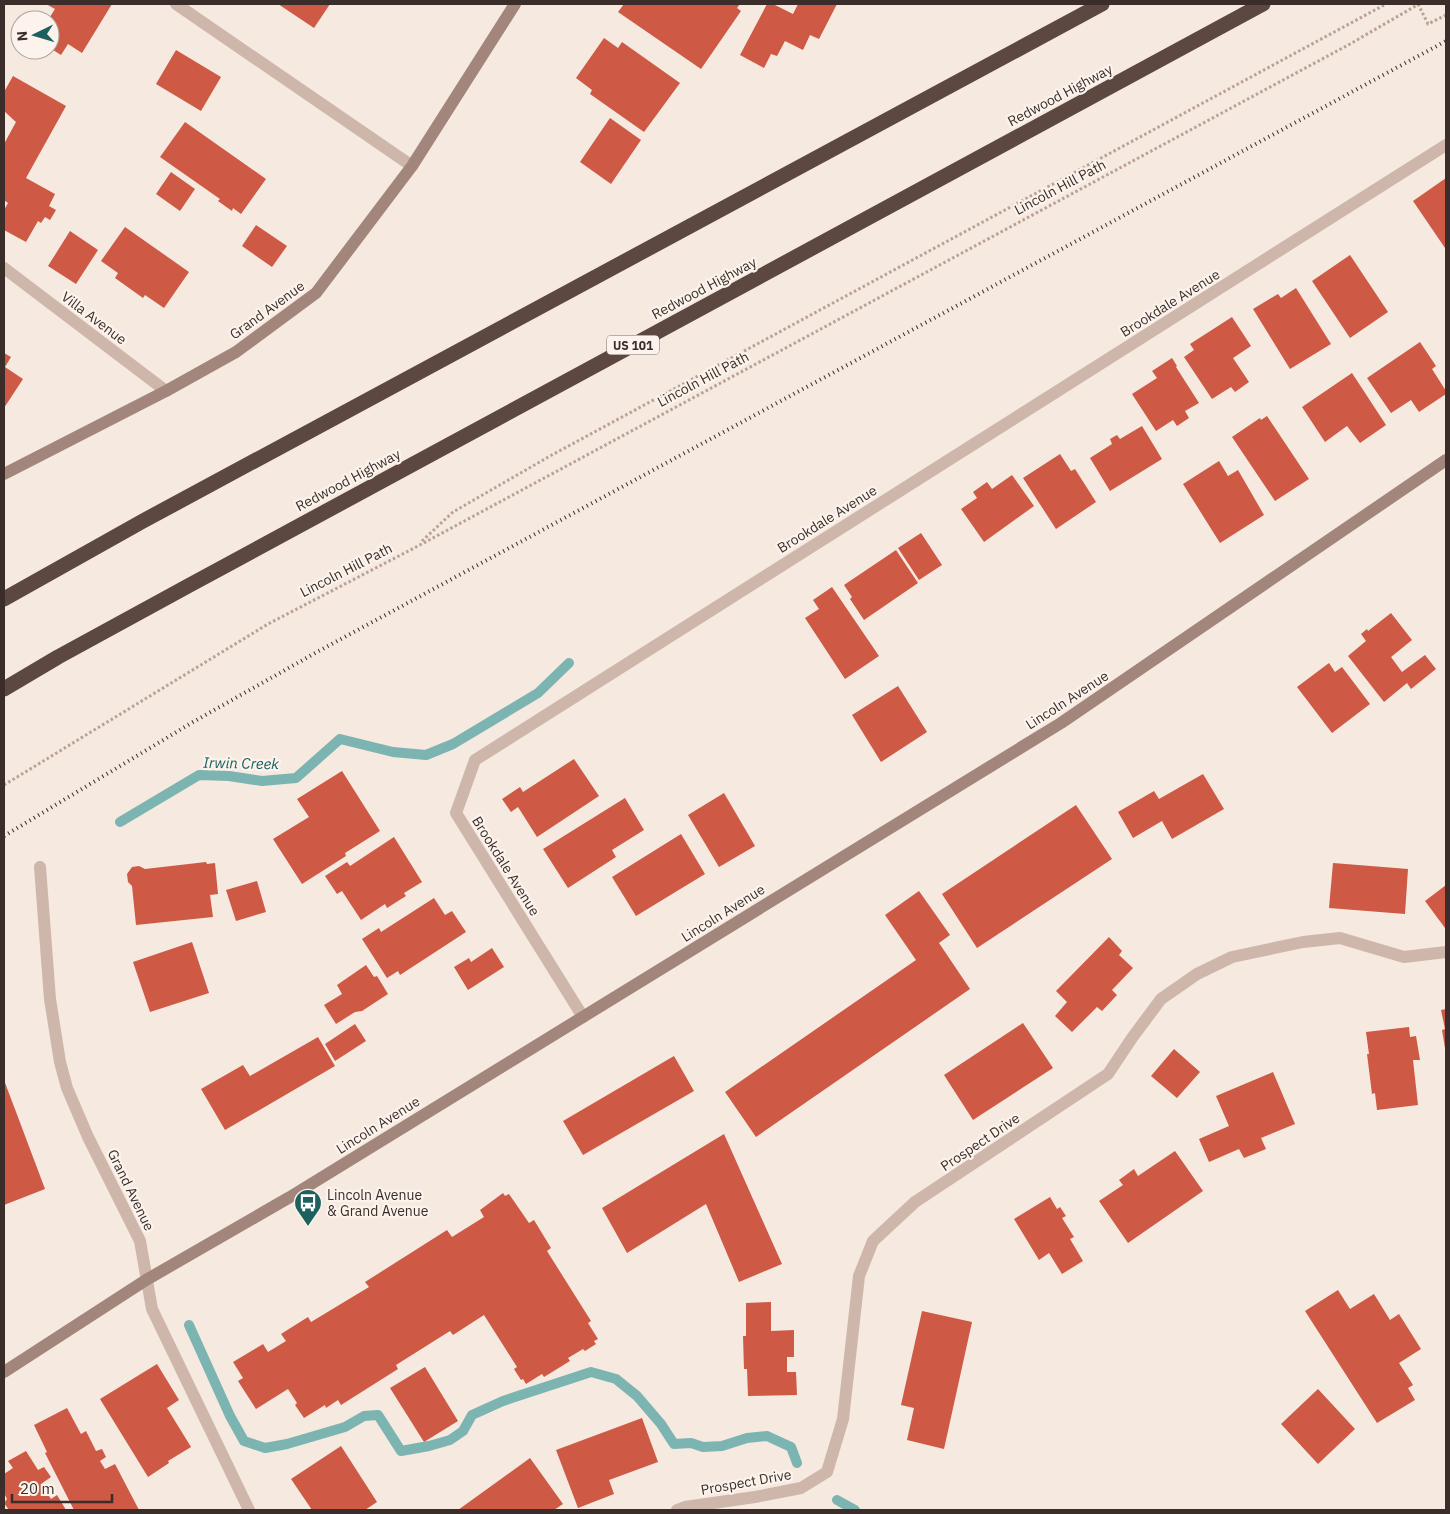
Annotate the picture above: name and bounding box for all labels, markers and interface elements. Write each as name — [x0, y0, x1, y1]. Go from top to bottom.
north arrow — [10, 10, 60, 60]
text: N — [13, 30, 31, 42]
street label: Redwood Highway — [1005, 60, 1115, 130]
street label: Lincoln Hill Path — [1011, 155, 1109, 219]
street label: Redwood Highway — [649, 253, 759, 323]
street label: Brookdale Avenue — [1117, 265, 1223, 341]
street label: Grand Avenue — [226, 277, 308, 343]
street label: Villa Avenue — [58, 288, 130, 349]
road number: US 101 — [607, 336, 659, 354]
street label: Lincoln Hill Path — [654, 347, 752, 411]
street label: Redwood Highway — [293, 445, 403, 515]
street label: Brookdale Avenue — [774, 481, 880, 557]
street label: Lincoln Hill Path — [297, 539, 395, 601]
street label: Lincoln Avenue — [1022, 666, 1112, 733]
water label: Irwin Creek — [203, 753, 279, 773]
street label: Brookdale Avenue — [468, 813, 544, 919]
street label: Lincoln Avenue — [678, 880, 768, 946]
street label: Lincoln Avenue — [333, 1092, 423, 1158]
street label: Prospect Drive — [937, 1109, 1023, 1175]
street label: Grand Avenue — [104, 1146, 159, 1234]
place label: Lincoln Avenue & Grand Avenue — [327, 1186, 429, 1220]
bus stop icon: Lincoln Avenue & Grand Avenue — [293, 1188, 323, 1227]
street label: Prospect Drive — [699, 1465, 793, 1499]
scale bar — [12, 1472, 112, 1504]
text: 20 m — [20, 1479, 55, 1498]

